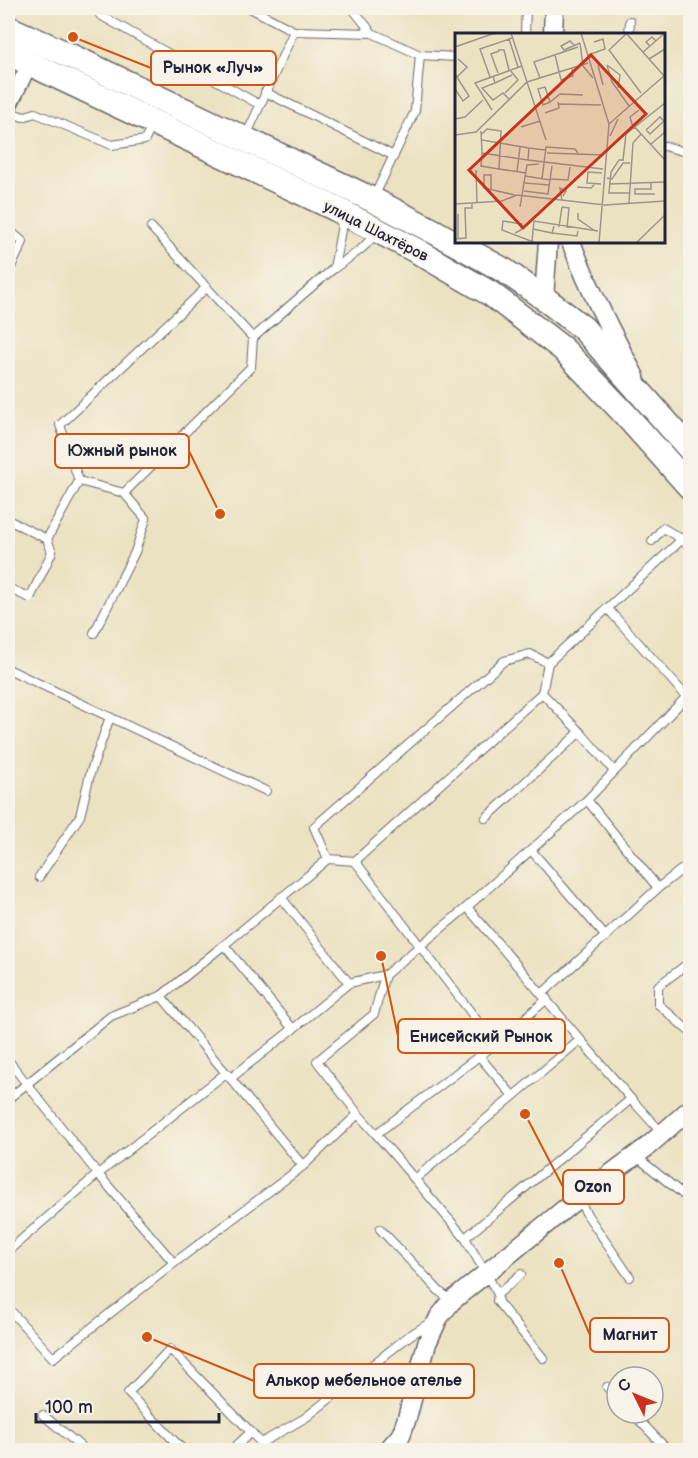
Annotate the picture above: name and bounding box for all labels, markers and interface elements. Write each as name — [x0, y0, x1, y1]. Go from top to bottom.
inset map — [455, 33, 665, 243]
callout: Рынок «Луч» — [151, 51, 276, 85]
text: Рынок «Луч» — [163, 59, 263, 78]
street label: улица Шахтёров — [320, 197, 431, 266]
callout: Южный рынок — [55, 434, 189, 468]
text: Южный рынок — [67, 442, 177, 461]
callout: Енисейский Рынок — [398, 1019, 565, 1053]
text: Енисейский Рынок — [410, 1028, 553, 1047]
callout: Ozon — [563, 1170, 624, 1204]
text: Ozon — [574, 1178, 612, 1197]
callout: Магнит — [590, 1318, 669, 1352]
text: Магнит — [603, 1326, 658, 1345]
callout: Алькор мебельное ателье — [254, 1364, 474, 1398]
north arrow — [605, 1365, 665, 1425]
text: Алькор мебельное ателье — [265, 1372, 462, 1391]
text: С — [614, 1375, 636, 1396]
scale bar — [36, 1386, 219, 1424]
text: 100 m — [45, 1397, 93, 1418]

